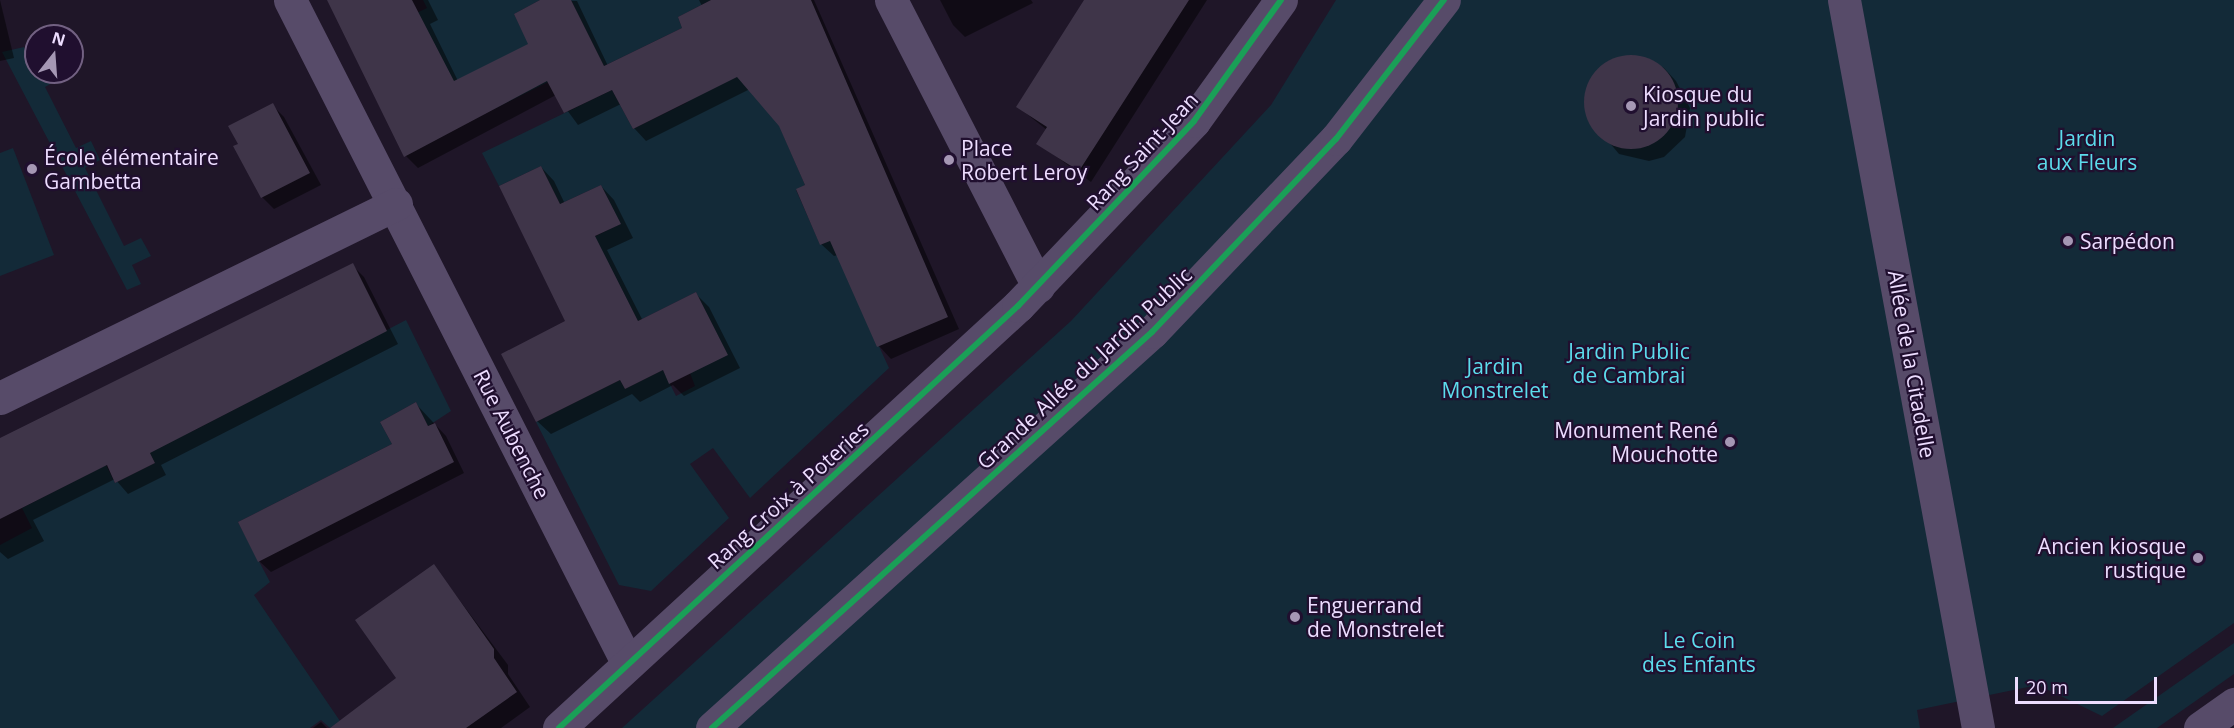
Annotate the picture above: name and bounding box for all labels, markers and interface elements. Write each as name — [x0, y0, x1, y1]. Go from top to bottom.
north arrow — [24, 24, 84, 84]
text: N — [49, 26, 68, 51]
place label: Kiosque du Jardin public — [1643, 81, 1765, 131]
street label: Rang Saint-Jean — [1081, 87, 1203, 215]
marker: Kiosque du Jardin public — [1624, 99, 1638, 113]
park label: Jardin aux Fleurs — [2037, 125, 2137, 175]
place label: Place Robert Leroy — [961, 135, 1087, 185]
place label: École élémentaire Gambetta — [44, 144, 219, 194]
marker: Place Robert Leroy — [942, 153, 956, 167]
marker: École élémentaire Gambetta — [25, 162, 39, 176]
place label: Sarpédon — [2080, 228, 2175, 254]
marker: Sarpédon — [2061, 234, 2075, 248]
street label: Grande Allée du Jardin Public — [972, 262, 1196, 474]
street label: Allée de la Citadelle — [1883, 268, 1941, 460]
park label: Jardin Public de Cambrai — [1568, 338, 1690, 388]
park label: Jardin Monstrelet — [1442, 353, 1548, 403]
street label: Rue Aubenche — [469, 365, 555, 503]
street label: Rang Croix à Poteries — [702, 416, 874, 574]
place label: Monument René Mouchotte — [1554, 417, 1718, 467]
marker: Monument René Mouchotte — [1723, 435, 1737, 449]
place label: Ancien kiosque rustique — [2038, 533, 2186, 583]
marker: Ancien kiosque rustique — [2191, 551, 2205, 565]
place label: Enguerrand de Monstrelet — [1307, 592, 1444, 642]
marker: Enguerrand de Monstrelet — [1288, 610, 1302, 624]
park label: Le Coin des Enfants — [1642, 627, 1756, 677]
scale bar — [2018, 665, 2160, 703]
text: 20 m — [2026, 675, 2068, 699]

